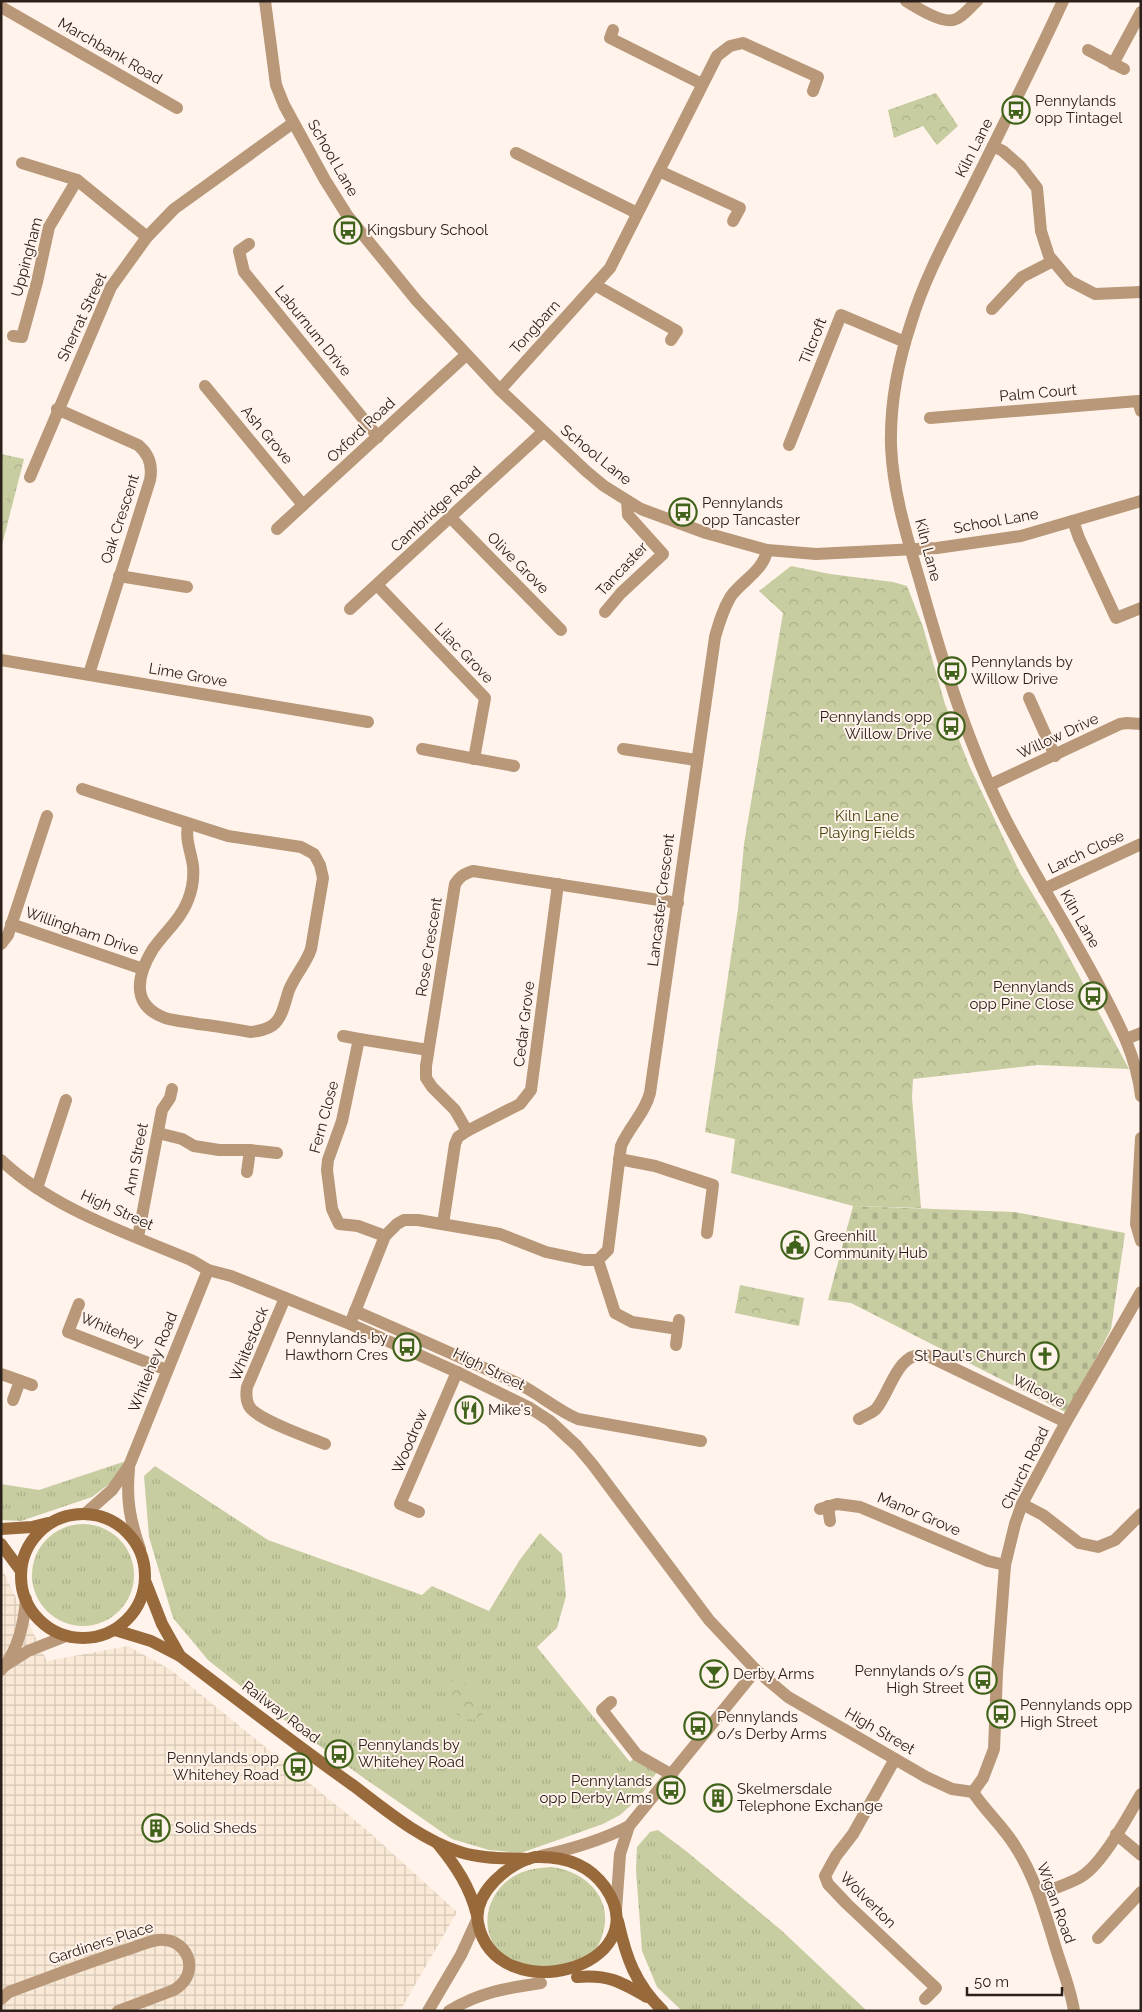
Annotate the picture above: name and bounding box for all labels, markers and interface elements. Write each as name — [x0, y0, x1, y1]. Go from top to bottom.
street label: Marchbank Road — [55, 14, 165, 88]
place label: Pennylands opp Tintagel — [1035, 92, 1123, 127]
bus stop icon: Pennylands opp Tintagel — [1001, 95, 1031, 125]
street label: Kiln Lane — [951, 115, 997, 181]
street label: School Lane — [304, 116, 362, 200]
street label: Uppingham — [8, 215, 46, 299]
bus stop icon: Kingsbury School — [333, 215, 363, 245]
place label: Kingsbury School — [367, 221, 489, 239]
street label: Sherrat Street — [54, 270, 110, 364]
street label: Laburnum Drive — [271, 282, 355, 380]
street label: Tongbarn — [506, 297, 564, 357]
street label: Tilcroft — [796, 315, 830, 367]
street label: Palm Court — [999, 381, 1077, 405]
street label: Oxford Road — [323, 394, 399, 466]
street label: Ash Grove — [237, 402, 297, 468]
street label: School Lane — [557, 421, 635, 489]
street label: Cambridge Road — [387, 462, 485, 556]
street label: Oak Crescent — [97, 472, 143, 566]
place label: Pennylands opp Tancaster — [702, 494, 801, 529]
bus stop icon: Pennylands opp Tancaster — [668, 497, 698, 527]
street label: School Lane — [952, 505, 1040, 537]
street label: Kiln Lane — [911, 517, 945, 583]
street label: Olive Grove — [483, 528, 553, 598]
street label: Tancaster — [593, 538, 652, 600]
street label: Lilac Grove — [431, 619, 497, 687]
place label: Pennylands by Willow Drive — [971, 653, 1073, 688]
bus stop icon: Pennylands by Willow Drive — [937, 656, 967, 686]
street label: Lime Grove — [147, 659, 229, 691]
place label: Pennylands opp Willow Drive — [820, 708, 932, 743]
street label: Willow Drive — [1015, 709, 1101, 763]
bus stop icon: Pennylands opp Willow Drive — [936, 711, 966, 741]
park label: Kiln Lane Playing Fields — [819, 807, 915, 842]
street label: Larch Close — [1045, 826, 1127, 878]
street label: Lancaster Crescent — [644, 833, 678, 967]
street label: Kiln Lane — [1056, 887, 1104, 951]
street label: Rose Crescent — [412, 896, 446, 998]
street label: Willingham Drive — [23, 903, 141, 959]
place label: Pennylands opp Pine Close — [969, 978, 1074, 1013]
street label: Cedar Grove — [510, 980, 538, 1068]
bus stop icon: Pennylands opp Pine Close — [1078, 981, 1108, 1011]
street label: Fern Close — [306, 1079, 342, 1155]
street label: Ann Street — [120, 1121, 152, 1197]
street label: High Street — [78, 1186, 156, 1234]
place label: Greenhill Community Hub — [814, 1227, 928, 1262]
public building icon: Greenhill Community Hub — [780, 1230, 810, 1260]
street label: Whitestock — [226, 1304, 272, 1384]
street label: Whitehey — [78, 1309, 146, 1351]
street label: Whitehey Road — [125, 1309, 181, 1415]
place label: Pennylands by Hawthorn Cres — [285, 1329, 388, 1364]
bus stop icon: Pennylands by Hawthorn Cres — [392, 1332, 422, 1362]
church icon: St Paul's Church — [1030, 1341, 1060, 1371]
street label: High Street — [450, 1344, 528, 1394]
place label: St Paul's Church — [914, 1347, 1026, 1365]
street label: Wilcove — [1010, 1371, 1068, 1412]
restaurant icon: Mike's — [454, 1395, 484, 1425]
place label: Mike's — [488, 1401, 531, 1419]
street label: Woodrow — [388, 1406, 432, 1476]
street label: Church Road — [997, 1424, 1053, 1512]
street label: Manor Grove — [875, 1488, 963, 1540]
bar icon: Derby Arms — [699, 1659, 729, 1689]
place label: Pennylands o/s High Street — [854, 1662, 964, 1697]
place label: Derby Arms — [733, 1665, 814, 1683]
bus stop icon: Pennylands o/s High Street — [968, 1665, 998, 1695]
street label: Railway Road — [239, 1677, 323, 1747]
place label: Pennylands opp High Street — [1020, 1696, 1132, 1731]
bus stop icon: Pennylands opp High Street — [986, 1699, 1016, 1729]
street label: High Street — [842, 1704, 918, 1758]
place label: Pennylands o/s Derby Arms — [717, 1708, 827, 1743]
bus stop icon: Pennylands o/s Derby Arms — [683, 1711, 713, 1741]
place label: Pennylands by Whitehey Road — [358, 1736, 464, 1771]
bus stop icon: Pennylands by Whitehey Road — [324, 1739, 354, 1769]
place label: Pennylands opp Whitehey Road — [167, 1749, 279, 1784]
bus stop icon: Pennylands opp Whitehey Road — [283, 1752, 313, 1782]
place label: Pennylands opp Derby Arms — [539, 1772, 652, 1807]
bus stop icon: Pennylands opp Derby Arms — [656, 1775, 686, 1805]
place label: Skelmersdale Telephone Exchange — [737, 1780, 883, 1815]
building icon: Skelmersdale Telephone Exchange — [703, 1783, 733, 1813]
building icon: Solid Sheds — [141, 1813, 171, 1843]
place label: Solid Sheds — [175, 1819, 257, 1837]
street label: Wigan Road — [1033, 1860, 1079, 1946]
street label: Wolverton — [836, 1868, 900, 1932]
street label: Gardiners Place — [46, 1918, 156, 1968]
scale bar — [967, 1964, 1062, 1996]
text: 50 m — [974, 1973, 1009, 1991]

